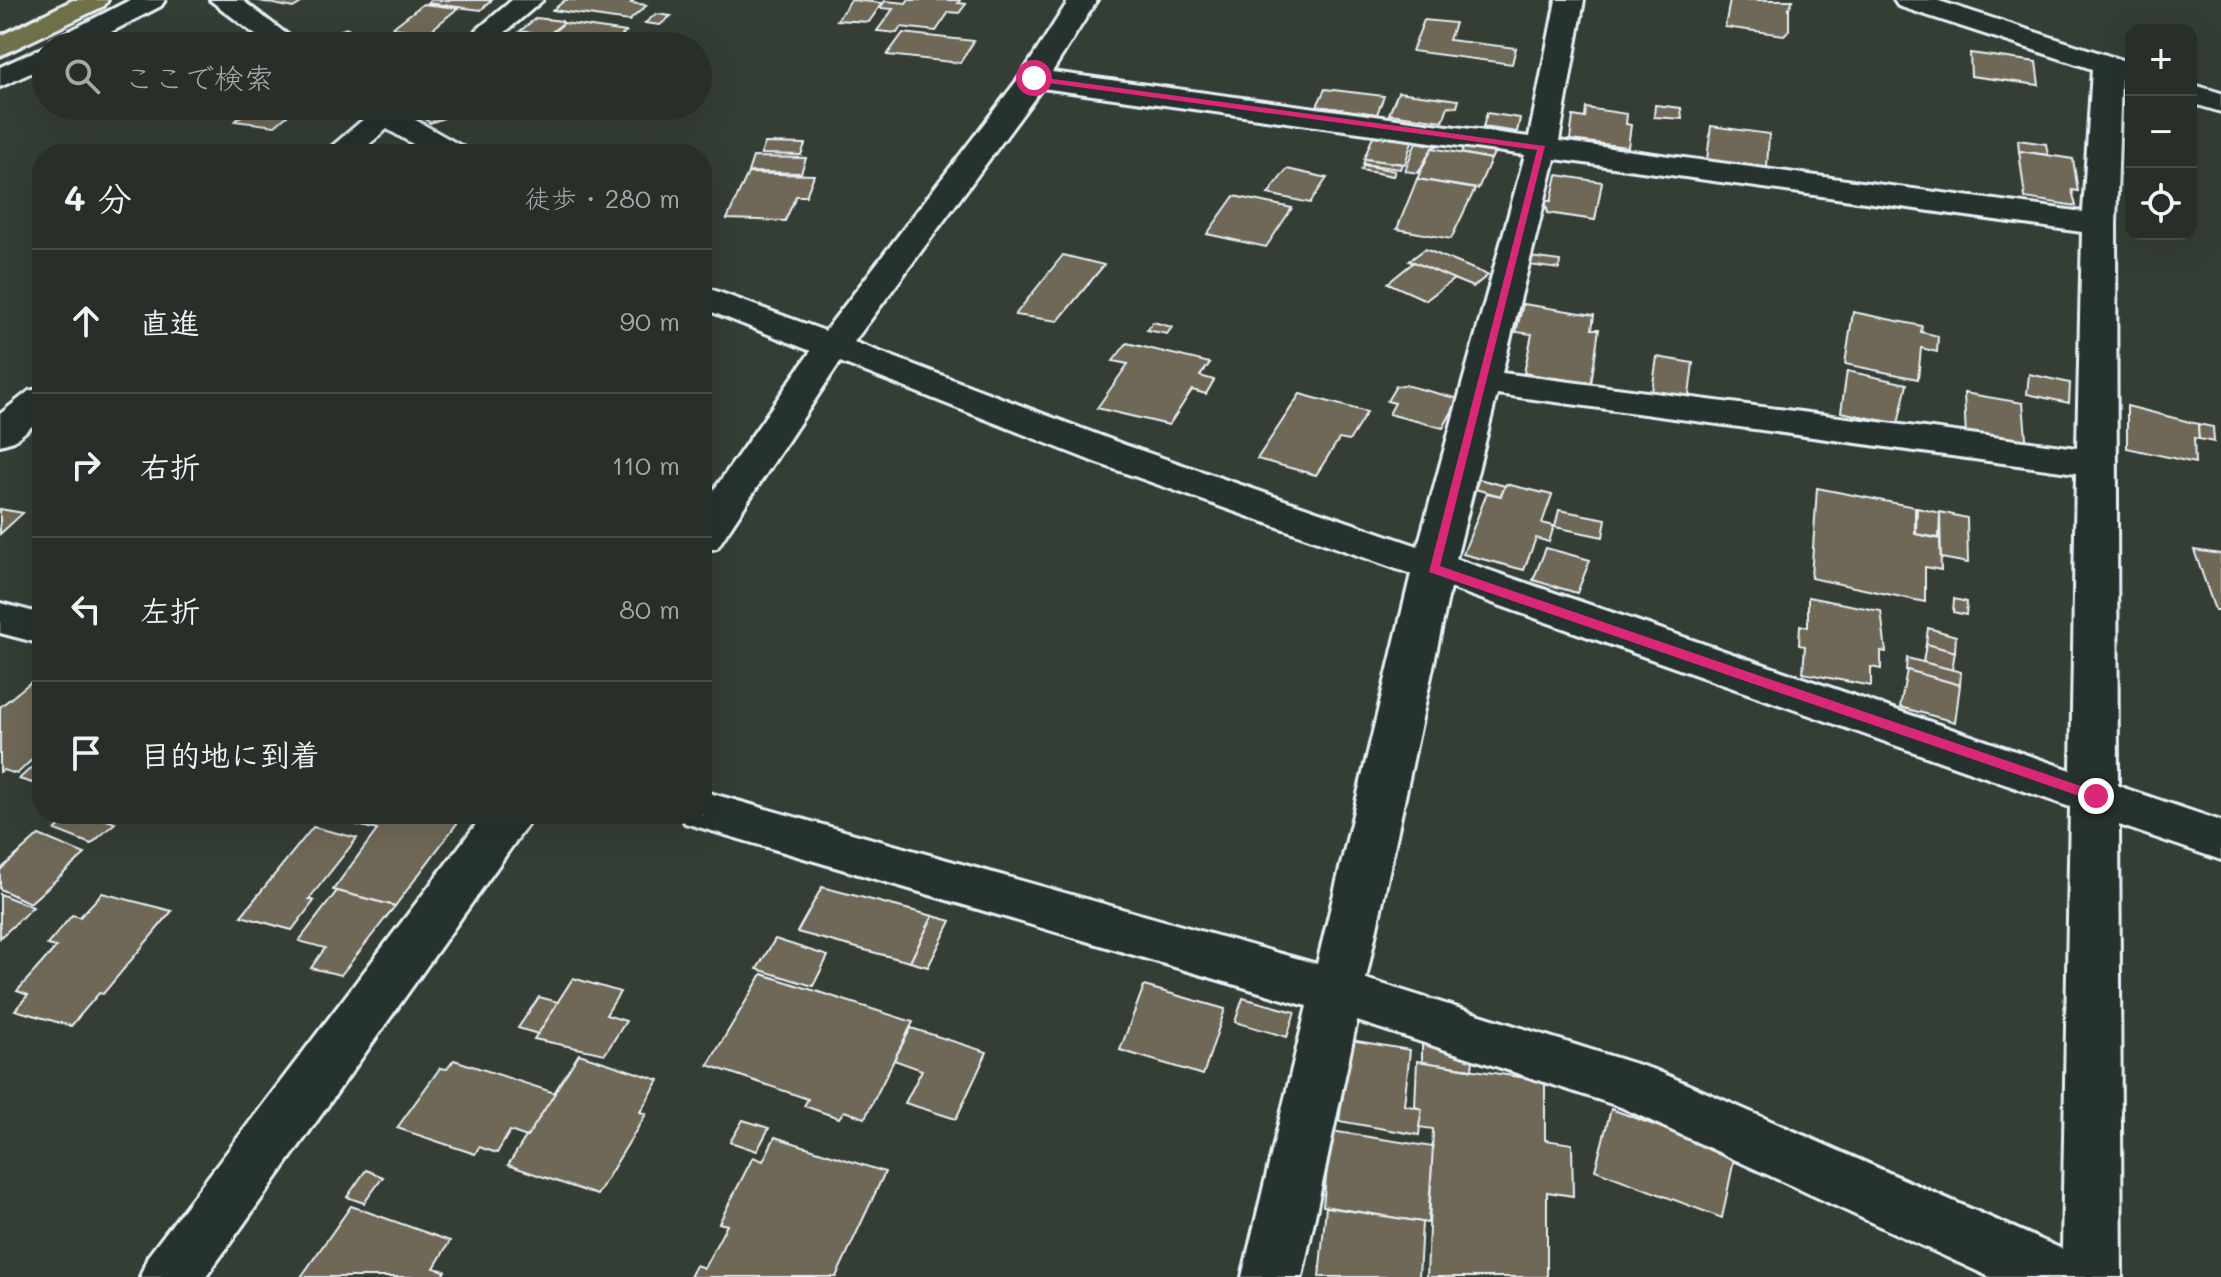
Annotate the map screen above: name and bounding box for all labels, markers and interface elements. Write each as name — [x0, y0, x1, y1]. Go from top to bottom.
map controls — [2125, 24, 2197, 240]
button: + — [2125, 24, 2197, 96]
search box — [32, 32, 712, 120]
icon: search — [60, 54, 104, 98]
text: ここで検索 — [124, 57, 274, 97]
route start — [1016, 60, 1052, 96]
button: − — [2125, 96, 2197, 168]
button: locate — [2125, 168, 2197, 240]
text: 4 分 — [64, 175, 132, 220]
text: 徒歩 · 280 m — [525, 181, 680, 215]
icon: ahead — [64, 299, 108, 343]
text: 直進 — [140, 302, 200, 342]
text: 90 m — [620, 304, 680, 338]
icon: right — [64, 443, 108, 487]
text: 右折 — [140, 446, 200, 486]
text: 110 m — [612, 448, 680, 482]
icon: left — [64, 587, 108, 631]
text: 左折 — [140, 590, 200, 630]
text: 80 m — [619, 592, 680, 626]
icon: arrive — [64, 731, 108, 775]
text: 目的地に到着 — [140, 734, 320, 774]
route end — [2078, 778, 2114, 814]

